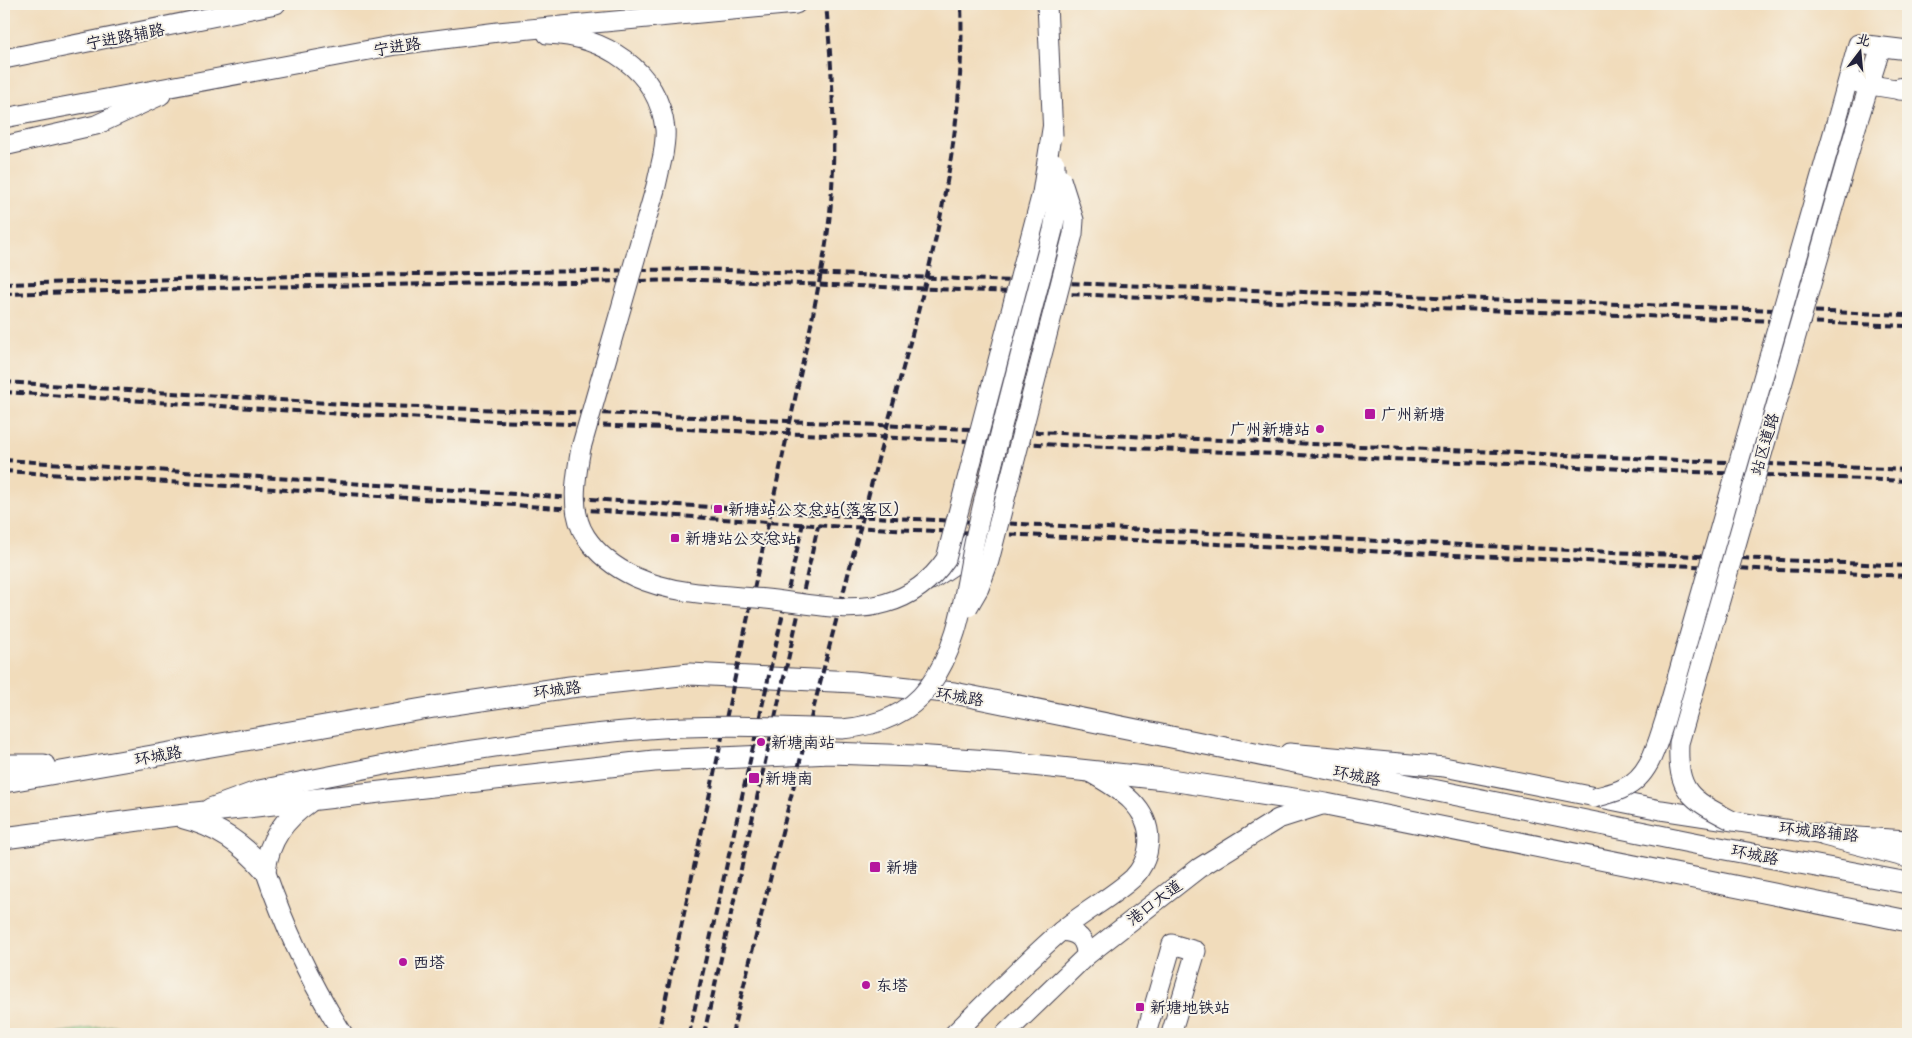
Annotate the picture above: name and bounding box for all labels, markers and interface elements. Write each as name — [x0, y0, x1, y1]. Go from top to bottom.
street label: 宁进路辅路 — [84, 18, 166, 54]
north arrow — [1834, 28, 1884, 78]
text: 北 — [1854, 28, 1873, 50]
street label: 宁进路 — [372, 31, 422, 61]
place label: 广州新塘 — [1381, 403, 1445, 425]
marker: 广州新塘 — [1363, 407, 1377, 421]
street label: 站区道路 — [1745, 410, 1783, 478]
place label: 广州新塘站 — [1230, 418, 1310, 440]
marker: 广州新塘站 — [1314, 423, 1326, 435]
place label: 新塘站公交总站(落客区) — [728, 498, 899, 520]
marker: 新塘站公交总站(落客区) — [712, 503, 724, 515]
place label: 新塘站公交总站 — [685, 527, 797, 549]
marker: 新塘站公交总站 — [669, 532, 681, 544]
street label: 环城路 — [532, 675, 582, 703]
street label: 环城路 — [935, 681, 985, 711]
place label: 新塘南站 — [771, 731, 835, 753]
marker: 新塘南站 — [755, 736, 767, 748]
street label: 环城路 — [132, 740, 184, 770]
street label: 环城路 — [1331, 760, 1383, 790]
place label: 新塘南 — [765, 767, 813, 789]
marker: 新塘南 — [747, 771, 761, 785]
street label: 环城路辅路 — [1778, 816, 1860, 846]
street label: 环城路 — [1729, 839, 1781, 869]
place label: 新塘 — [886, 856, 918, 878]
marker: 新塘 — [868, 860, 882, 874]
street label: 港口大道 — [1122, 874, 1186, 930]
place label: 西塔 — [413, 951, 445, 973]
marker: 西塔 — [397, 956, 409, 968]
place label: 东塔 — [876, 974, 908, 996]
marker: 东塔 — [860, 979, 872, 991]
place label: 新塘地铁站 — [1150, 996, 1230, 1018]
marker: 新塘地铁站 — [1134, 1001, 1146, 1013]

